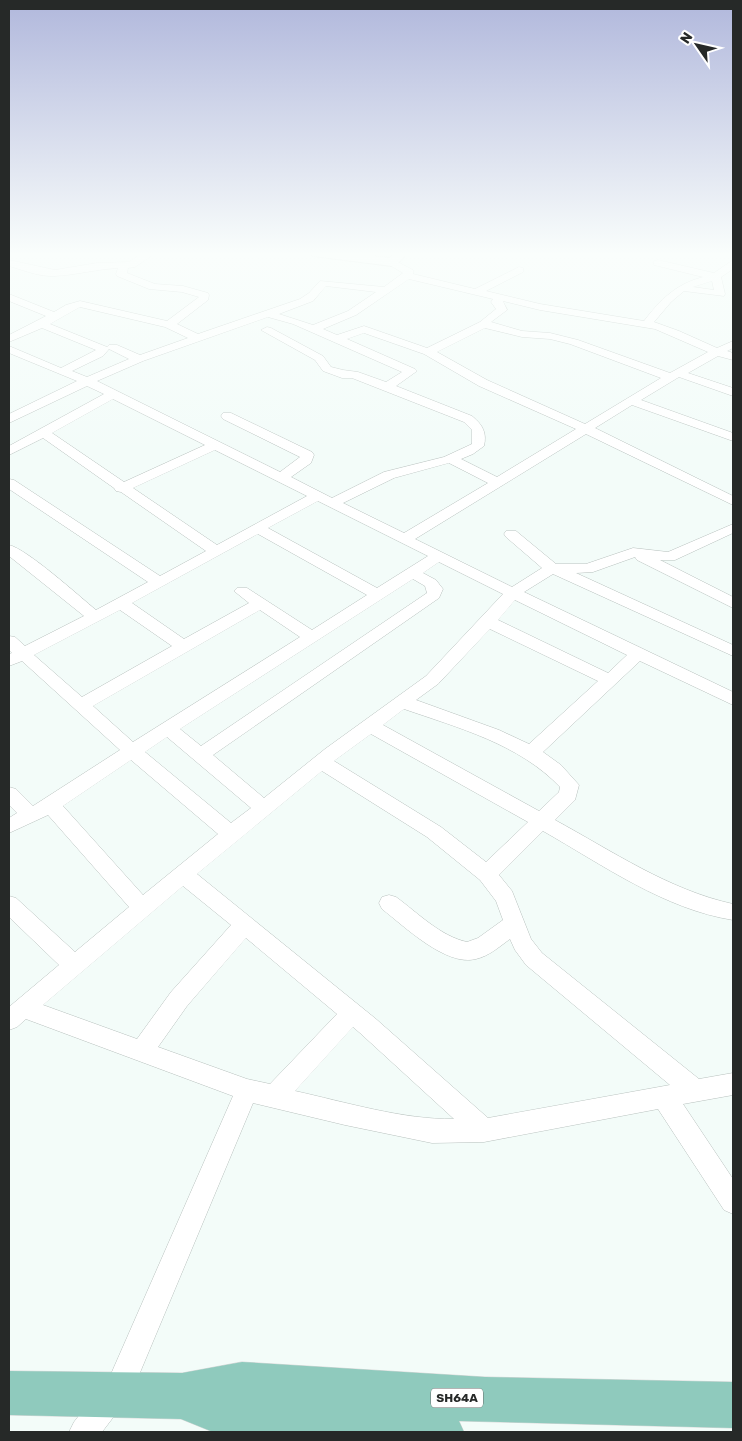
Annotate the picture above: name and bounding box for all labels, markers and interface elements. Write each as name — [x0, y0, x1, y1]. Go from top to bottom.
north arrow — [672, 20, 722, 70]
text: N — [677, 29, 697, 47]
road number: SH64A — [431, 1389, 483, 1408]

